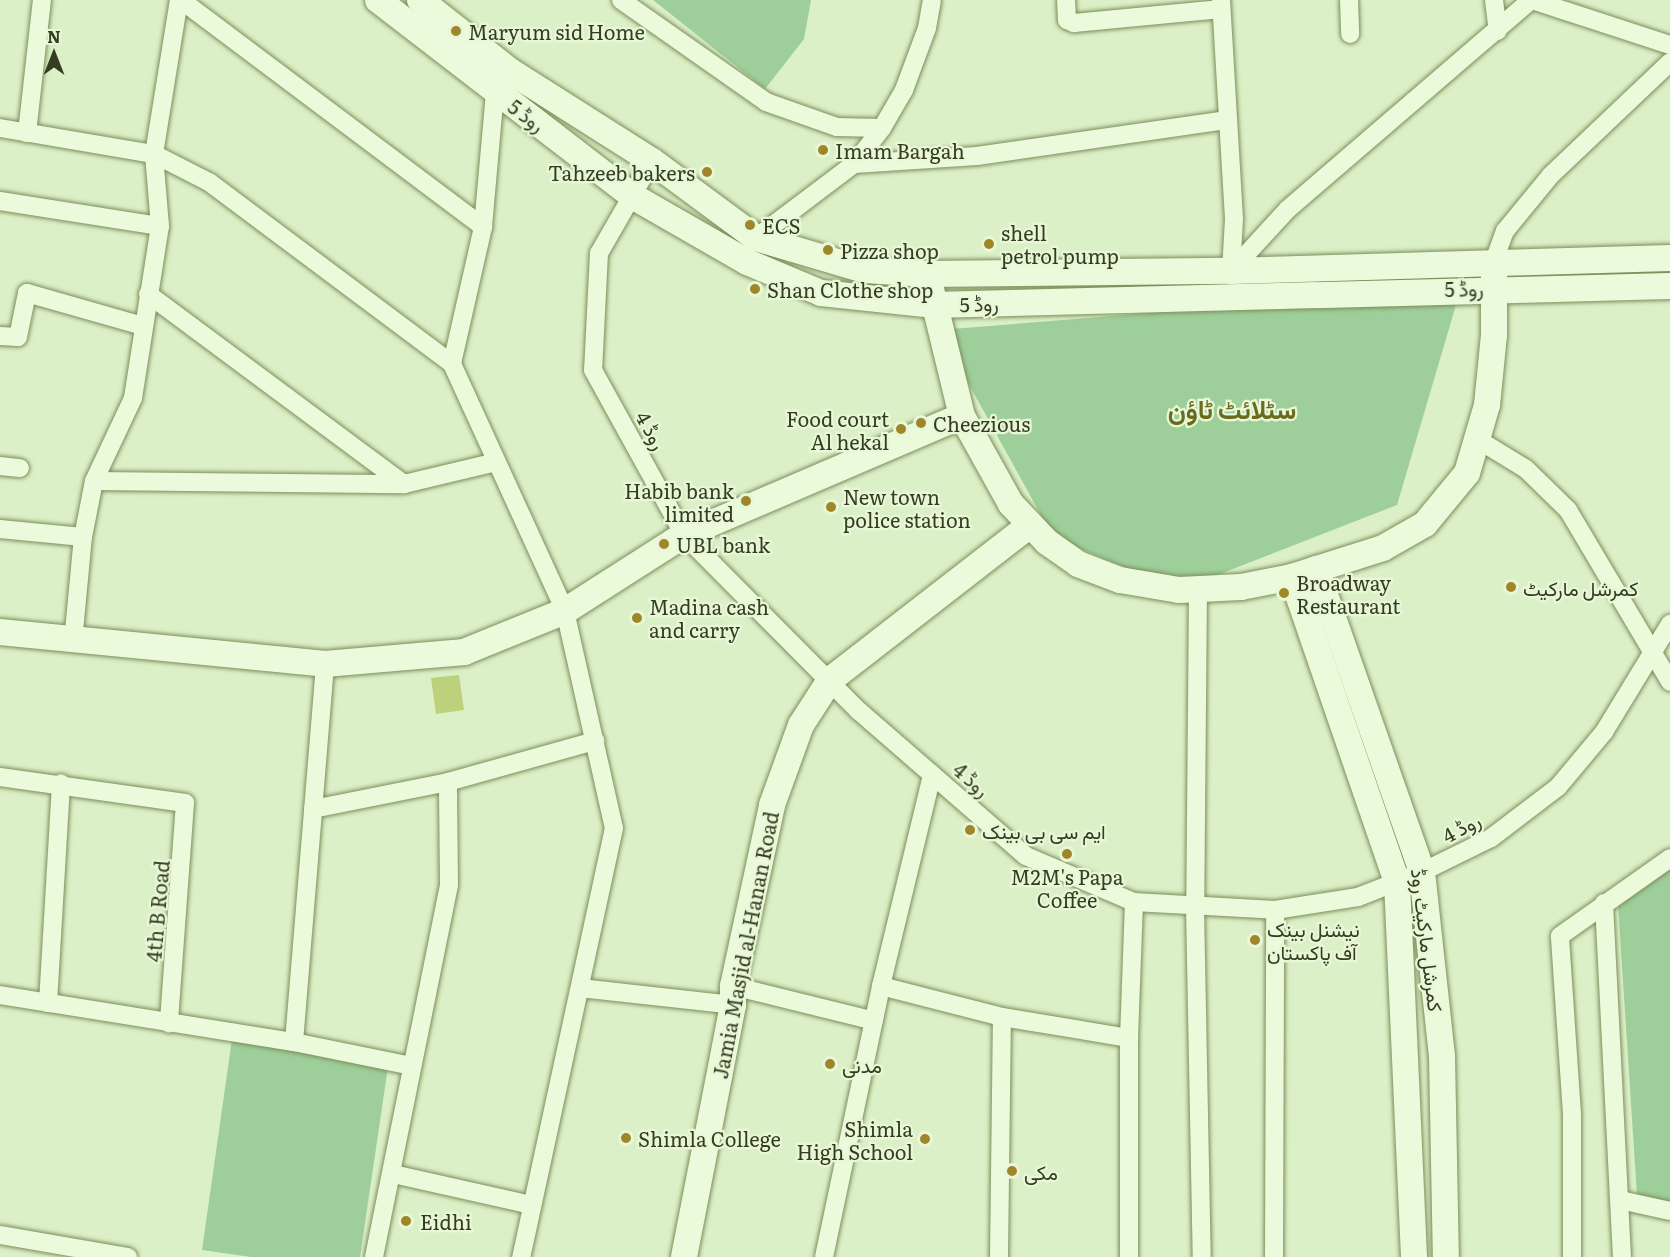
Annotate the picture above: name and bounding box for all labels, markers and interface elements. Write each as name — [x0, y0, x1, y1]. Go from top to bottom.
place label: Maryum sid Home — [468, 19, 645, 43]
north arrow — [24, 24, 84, 84]
text: N — [47, 24, 61, 48]
marker: Maryum sid Home — [449, 24, 463, 38]
street label: روڈ 5 — [504, 94, 550, 136]
place label: Imam Bargah — [835, 138, 965, 162]
marker: Imam Bargah — [816, 143, 830, 157]
place label: Tahzeeb bakers — [548, 160, 695, 184]
marker: Tahzeeb bakers — [700, 165, 714, 179]
place label: ECS — [762, 213, 800, 237]
marker: ECS — [743, 218, 757, 232]
place label: shell petrol pump — [1001, 220, 1119, 267]
marker: shell petrol pump — [982, 237, 996, 251]
place label: Pizza shop — [840, 238, 939, 262]
marker: Pizza shop — [821, 243, 835, 257]
street label: روڈ 5 — [1444, 275, 1484, 301]
place label: Shan Clothe shop — [767, 277, 933, 301]
marker: Shan Clothe shop — [748, 282, 762, 296]
street label: روڈ 5 — [959, 290, 999, 316]
district label: سٹلائٹ ٹاؤن — [1168, 392, 1296, 424]
place label: Food court Al hekal — [786, 406, 889, 453]
street label: روڈ 4 — [632, 407, 672, 453]
place label: Cheezious — [933, 411, 1030, 435]
marker: Cheezious — [914, 416, 928, 430]
marker: Food court Al hekal — [894, 422, 908, 436]
place label: Habib bank limited — [624, 478, 734, 525]
place label: New town police station — [843, 484, 971, 531]
marker: Habib bank limited — [739, 494, 753, 508]
marker: New town police station — [824, 500, 838, 514]
place label: UBL bank — [676, 532, 770, 556]
marker: UBL bank — [657, 537, 671, 551]
place label: Broadway Restaurant — [1296, 570, 1400, 617]
place label: کمرشل مارکیٹ — [1523, 575, 1638, 599]
marker: کمرشل مارکیٹ — [1504, 580, 1518, 594]
marker: Broadway Restaurant — [1277, 586, 1291, 600]
place label: Madina cash and carry — [649, 594, 769, 641]
marker: Madina cash and carry — [630, 611, 644, 625]
street label: روڈ 4 — [949, 757, 995, 801]
street label: روڈ 4 — [1438, 807, 1484, 847]
street label: Jamia Masjid al-Hanan Road — [707, 809, 783, 1081]
place label: ایم سی بی بینک — [982, 818, 1106, 842]
marker: ایم سی بی بینک — [963, 823, 977, 837]
marker: M2M's Papa Coffee — [1060, 847, 1074, 861]
street label: 4th B Road — [141, 859, 173, 963]
place label: M2M's Papa Coffee — [1011, 864, 1123, 911]
street label: کمرشل مارکیٹ روڈ — [1407, 867, 1449, 1013]
place label: نیشنل بینک آف پاکستان — [1267, 916, 1360, 963]
marker: نیشنل بینک آف پاکستان — [1248, 933, 1262, 947]
place label: مدنی — [842, 1052, 882, 1076]
marker: مدنی — [823, 1057, 837, 1071]
place label: Shimla High School — [797, 1116, 913, 1163]
place label: Shimla College — [638, 1126, 781, 1150]
marker: Shimla College — [619, 1131, 633, 1145]
marker: Shimla High School — [918, 1132, 932, 1146]
place label: مکی — [1024, 1159, 1058, 1183]
marker: مکی — [1005, 1164, 1019, 1178]
place label: Eidhi — [420, 1209, 472, 1233]
marker: Eidhi — [397, 1212, 415, 1230]

